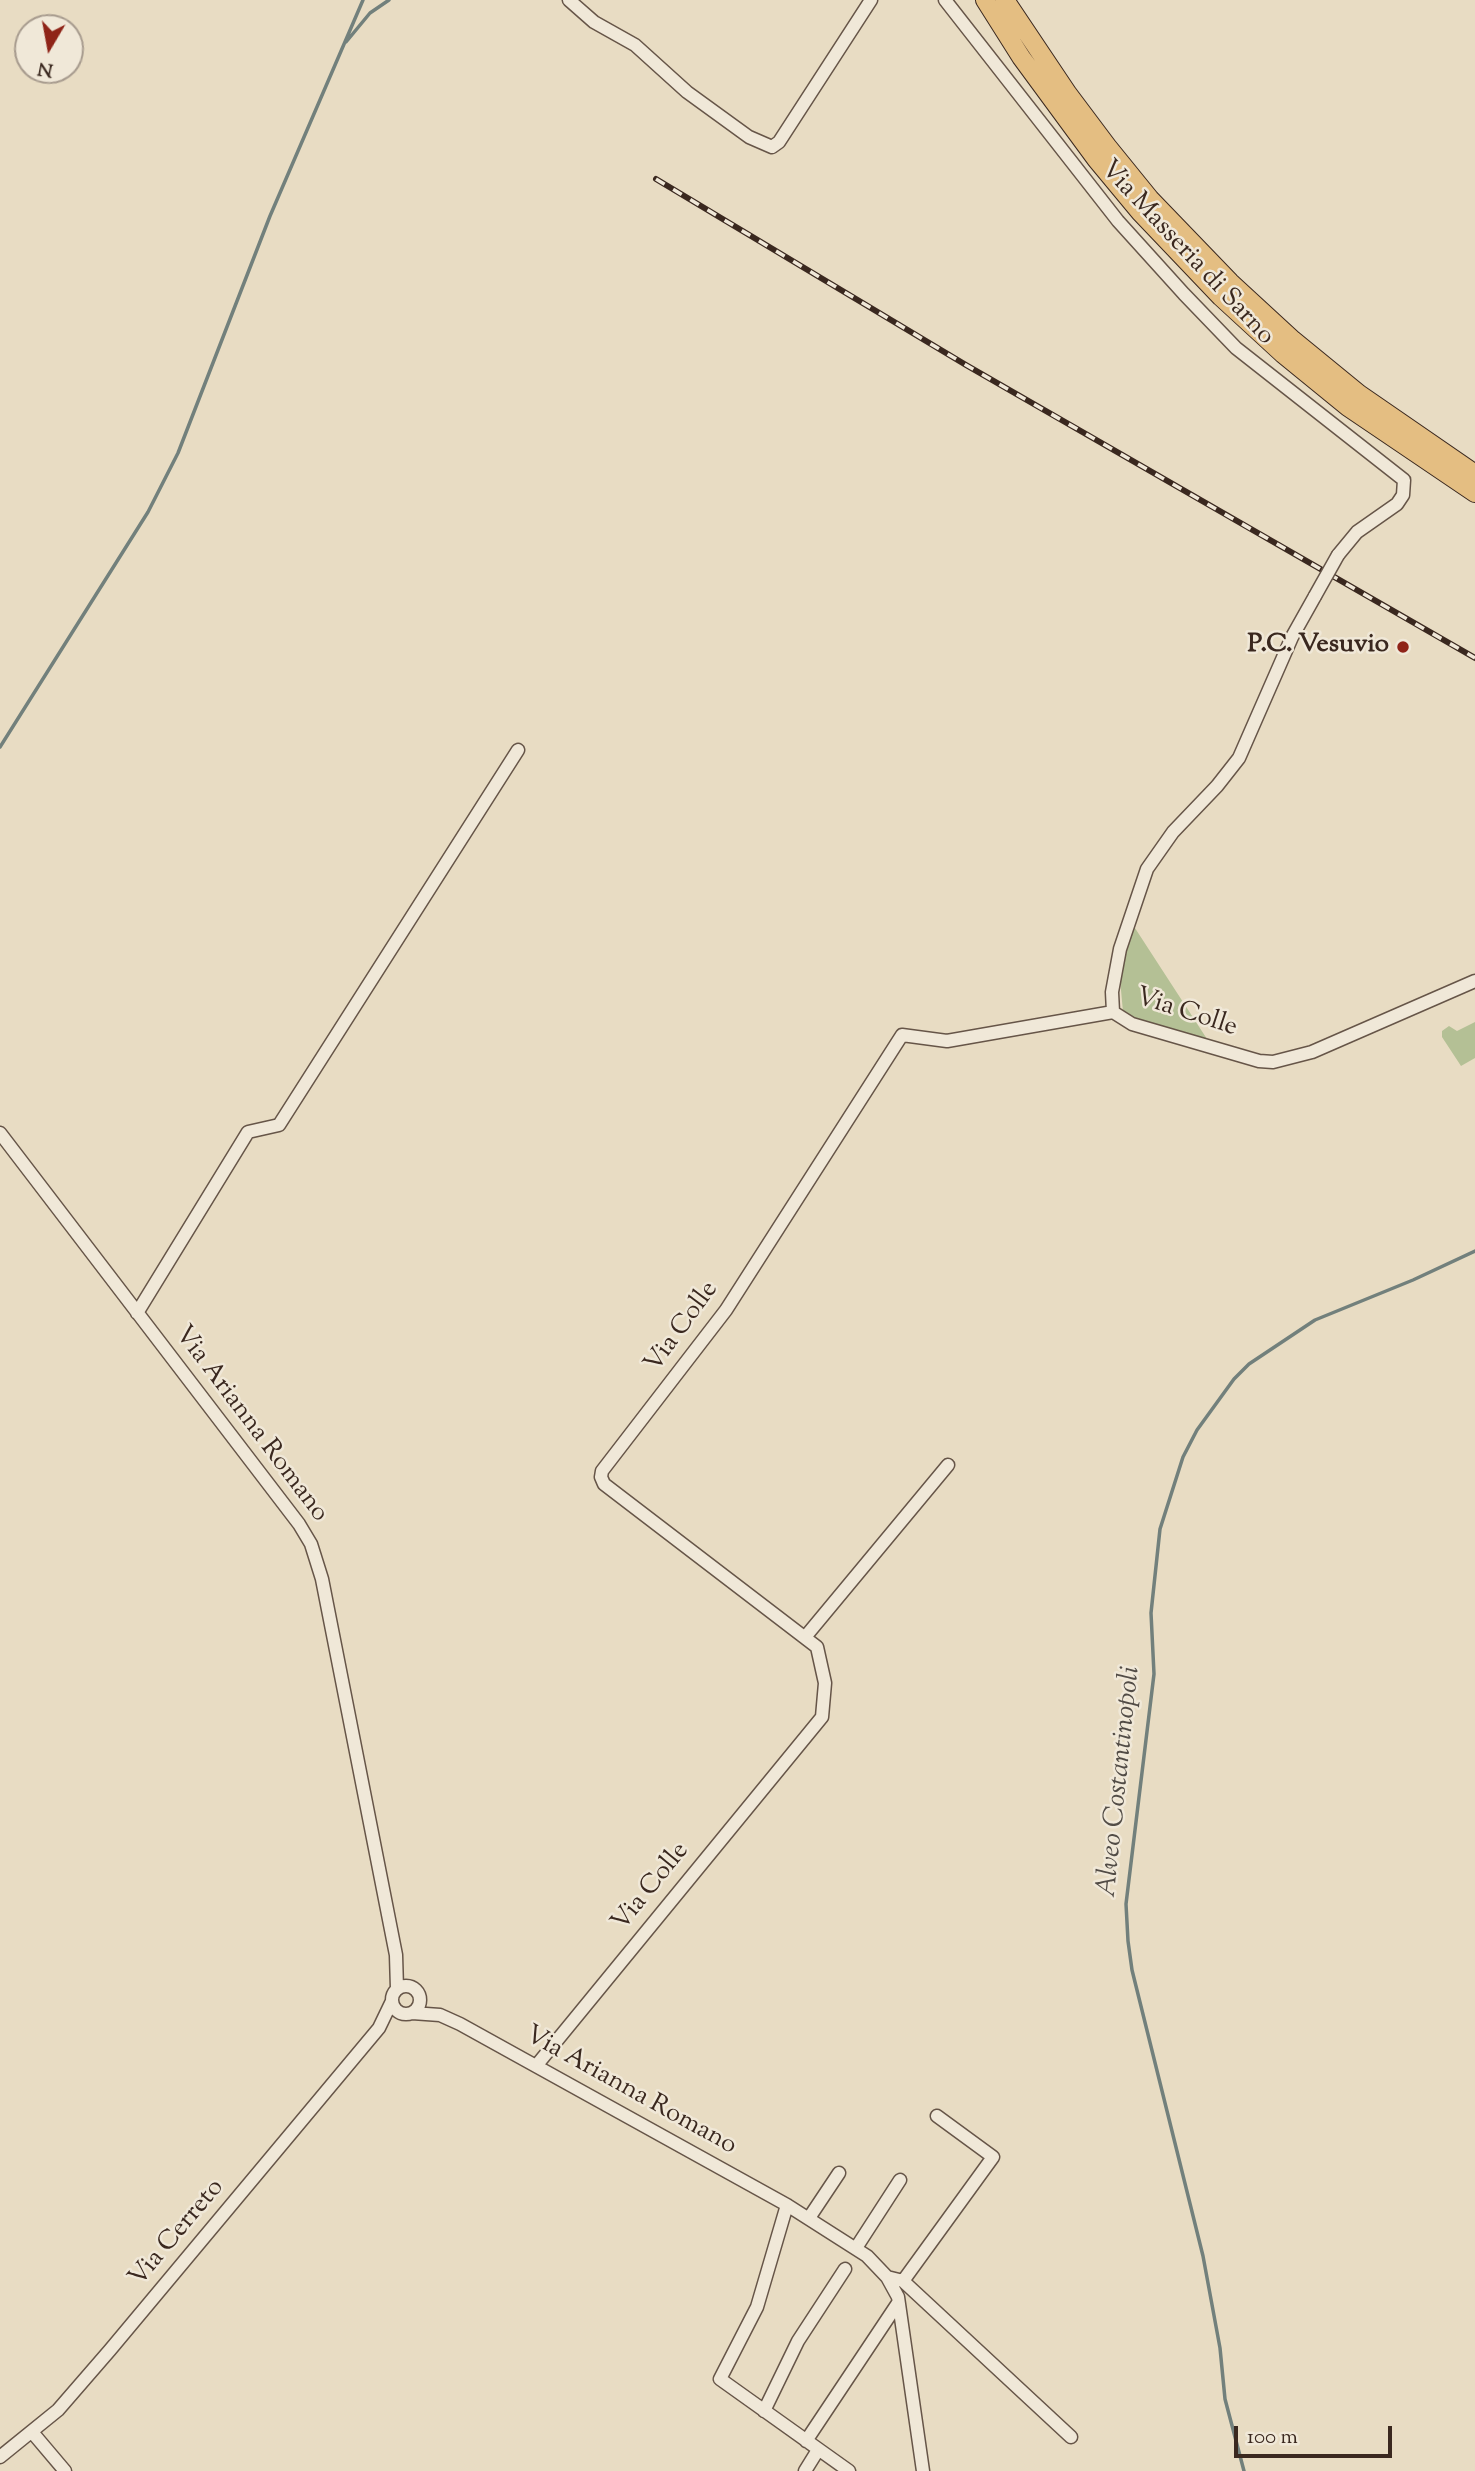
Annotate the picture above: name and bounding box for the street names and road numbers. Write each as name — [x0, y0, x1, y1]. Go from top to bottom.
street label: Via Masseria di Sarno — [1092, 155, 1280, 353]
street label: Via Colle — [1131, 983, 1241, 1045]
street label: Via Colle — [640, 1276, 726, 1380]
street label: Via Arianna Romano — [166, 1321, 334, 1529]
street label: Via Colle — [607, 1837, 697, 1939]
street label: Via Arianna Romano — [519, 2021, 741, 2163]
street label: Via Cerreto — [124, 2174, 232, 2294]

